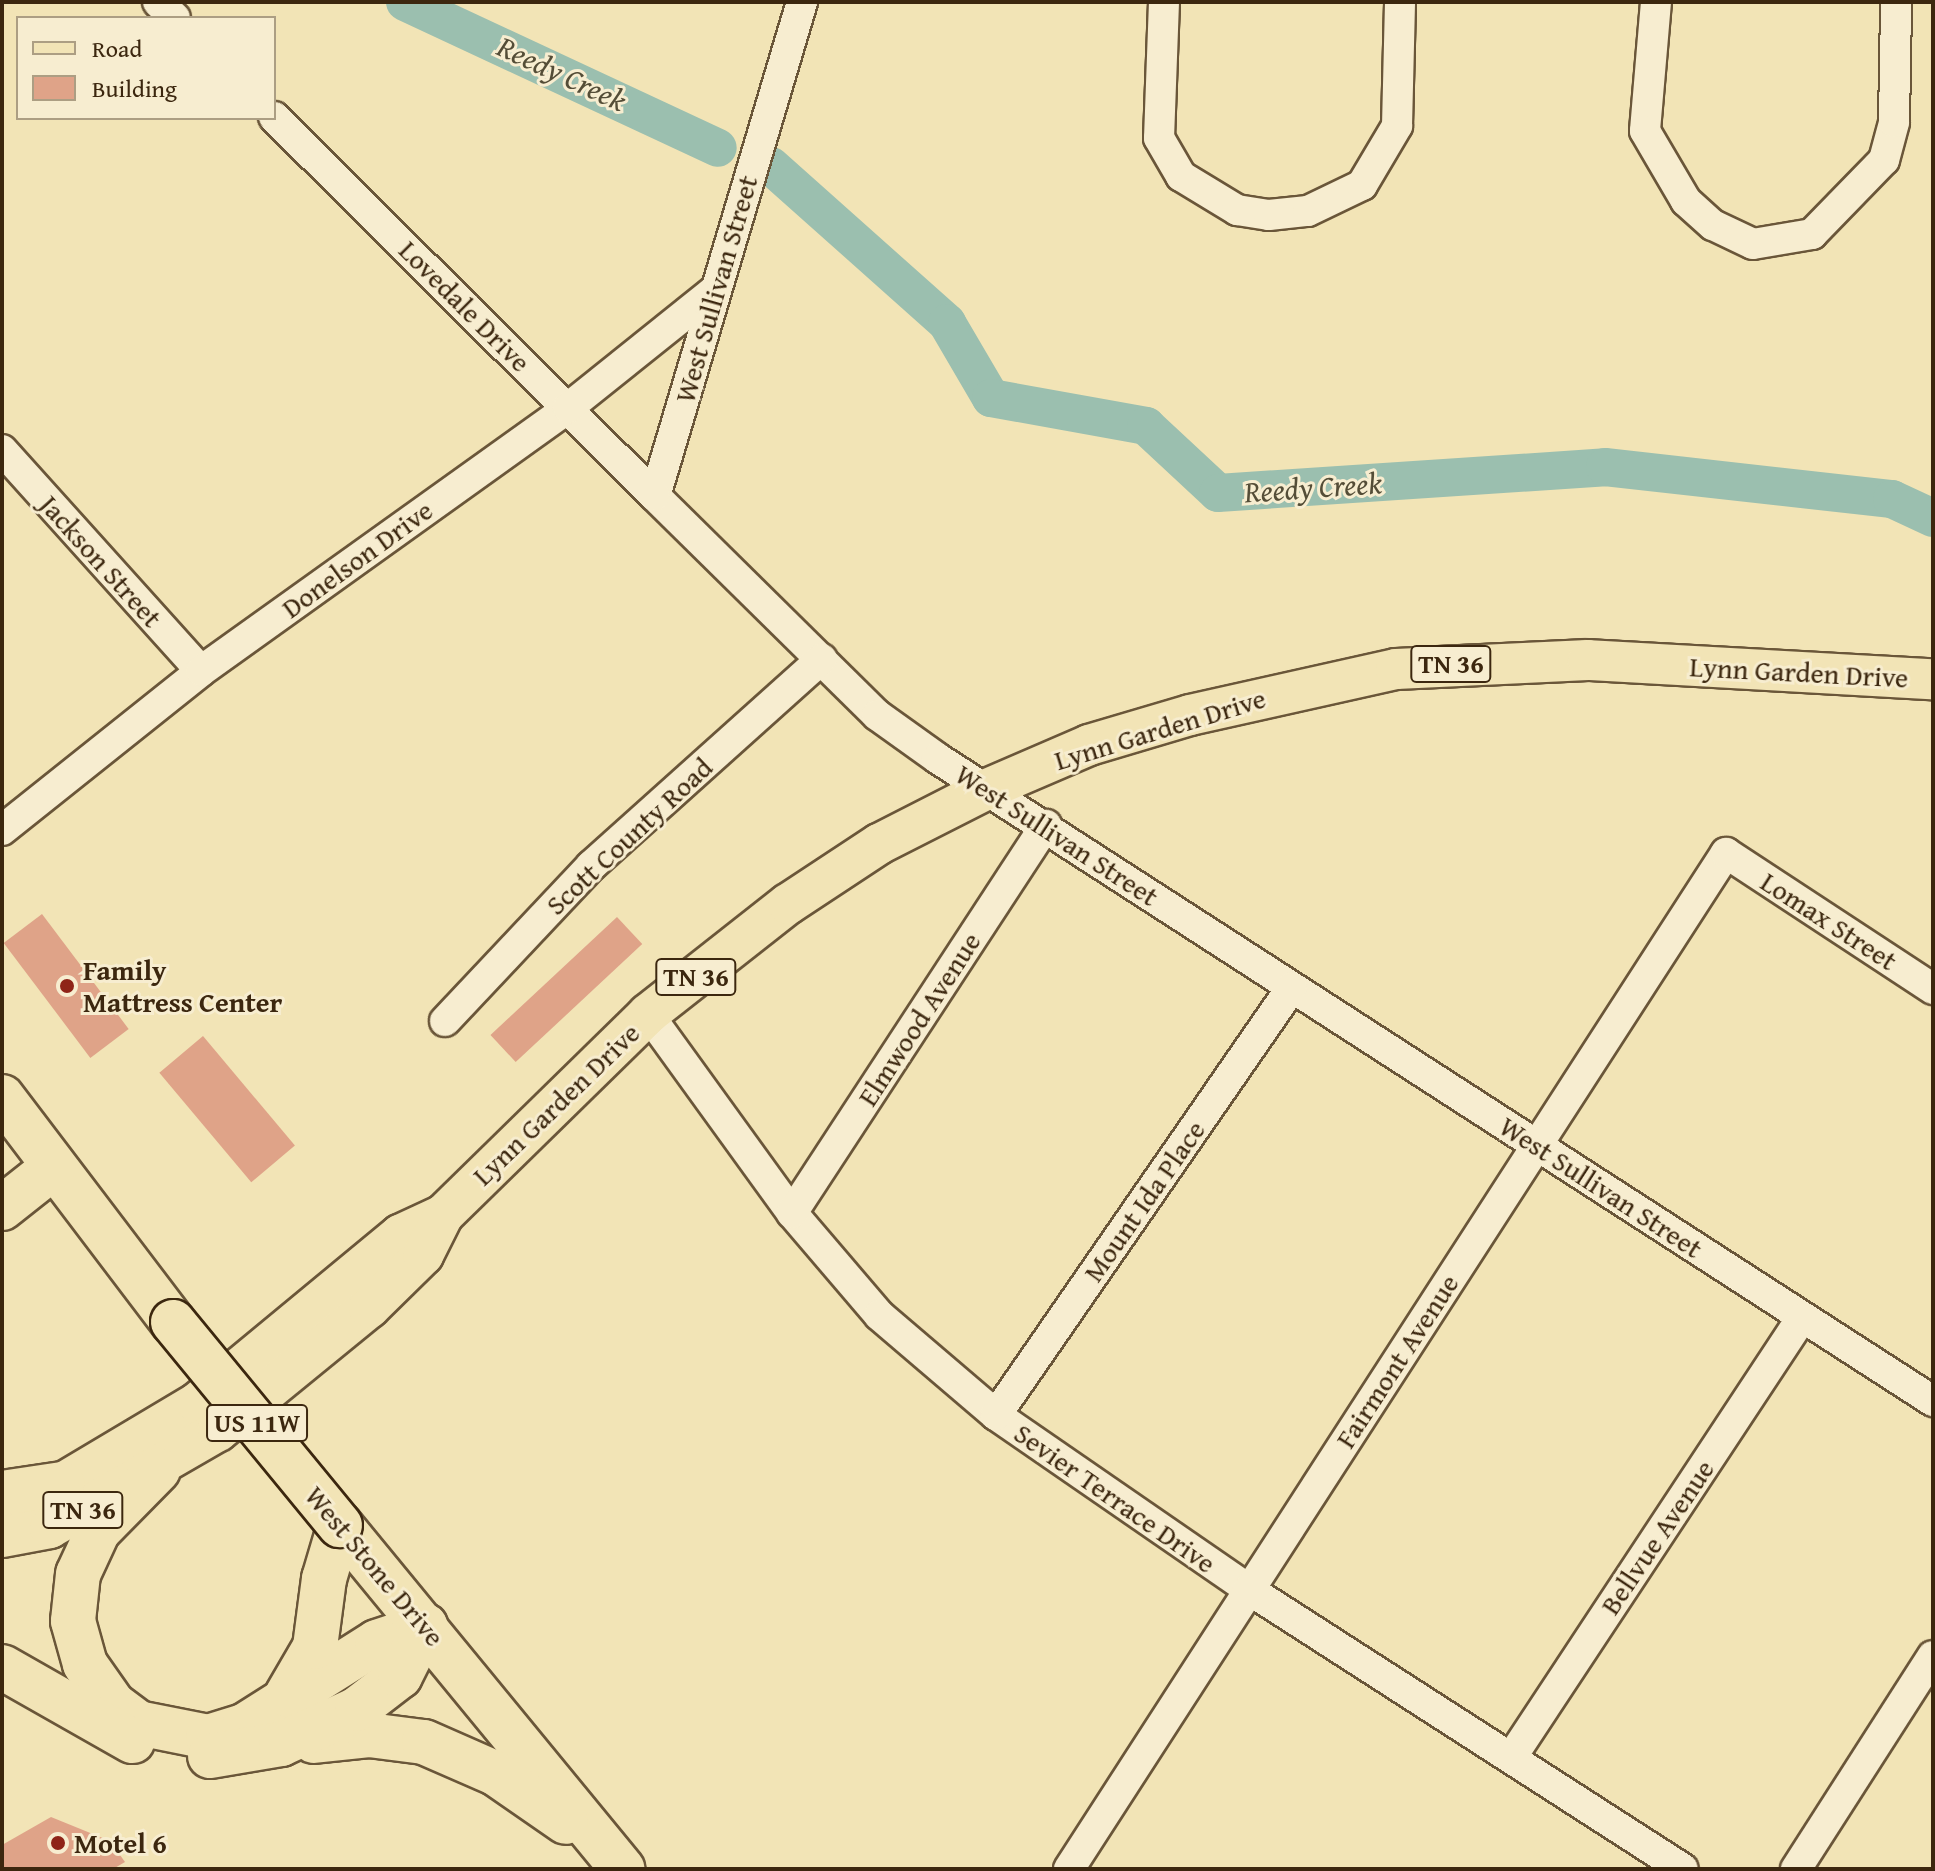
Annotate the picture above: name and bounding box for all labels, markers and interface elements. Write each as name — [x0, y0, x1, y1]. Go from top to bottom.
legend — [16, 16, 276, 120]
water label: Reedy Creek — [492, 28, 632, 118]
text: Road — [92, 31, 142, 66]
text: Building — [92, 71, 177, 106]
street label: West Sullivan Street — [667, 172, 765, 406]
street label: Lovedale Drive — [392, 233, 538, 379]
water label: Reedy Creek — [1243, 464, 1383, 510]
street label: Jackson Street — [33, 488, 169, 634]
street label: Donelson Drive — [275, 493, 439, 625]
road number: TN 36 — [1409, 642, 1493, 686]
street label: Lynn Garden Drive — [1689, 649, 1909, 695]
street label: Lynn Garden Drive — [1050, 681, 1270, 777]
street label: Scott County Road — [539, 750, 719, 922]
street label: West Sullivan Street — [949, 757, 1165, 913]
street label: Lomax Street — [1755, 865, 1903, 977]
street label: Elmwood Avenue — [850, 926, 988, 1112]
place label: Family Mattress Center — [83, 953, 282, 1019]
road number: TN 36 — [654, 955, 738, 999]
marker: Family Mattress Center — [58, 977, 76, 995]
street label: Lynn Garden Drive — [466, 1016, 646, 1192]
street label: West Sullivan Street — [1493, 1109, 1709, 1265]
street label: Mount Ida Place — [1076, 1114, 1212, 1288]
street label: Fairmont Avenue — [1328, 1268, 1466, 1454]
road number: US 11W — [205, 1401, 309, 1445]
street label: Sevier Terrace Drive — [1008, 1416, 1222, 1580]
street label: Bellvue Avenue — [1593, 1453, 1721, 1621]
street label: West Stone Drive — [298, 1479, 452, 1653]
road number: TN 36 — [41, 1488, 125, 1532]
place label: Motel 6 — [74, 1826, 167, 1860]
marker: Motel 6 — [49, 1834, 67, 1852]

